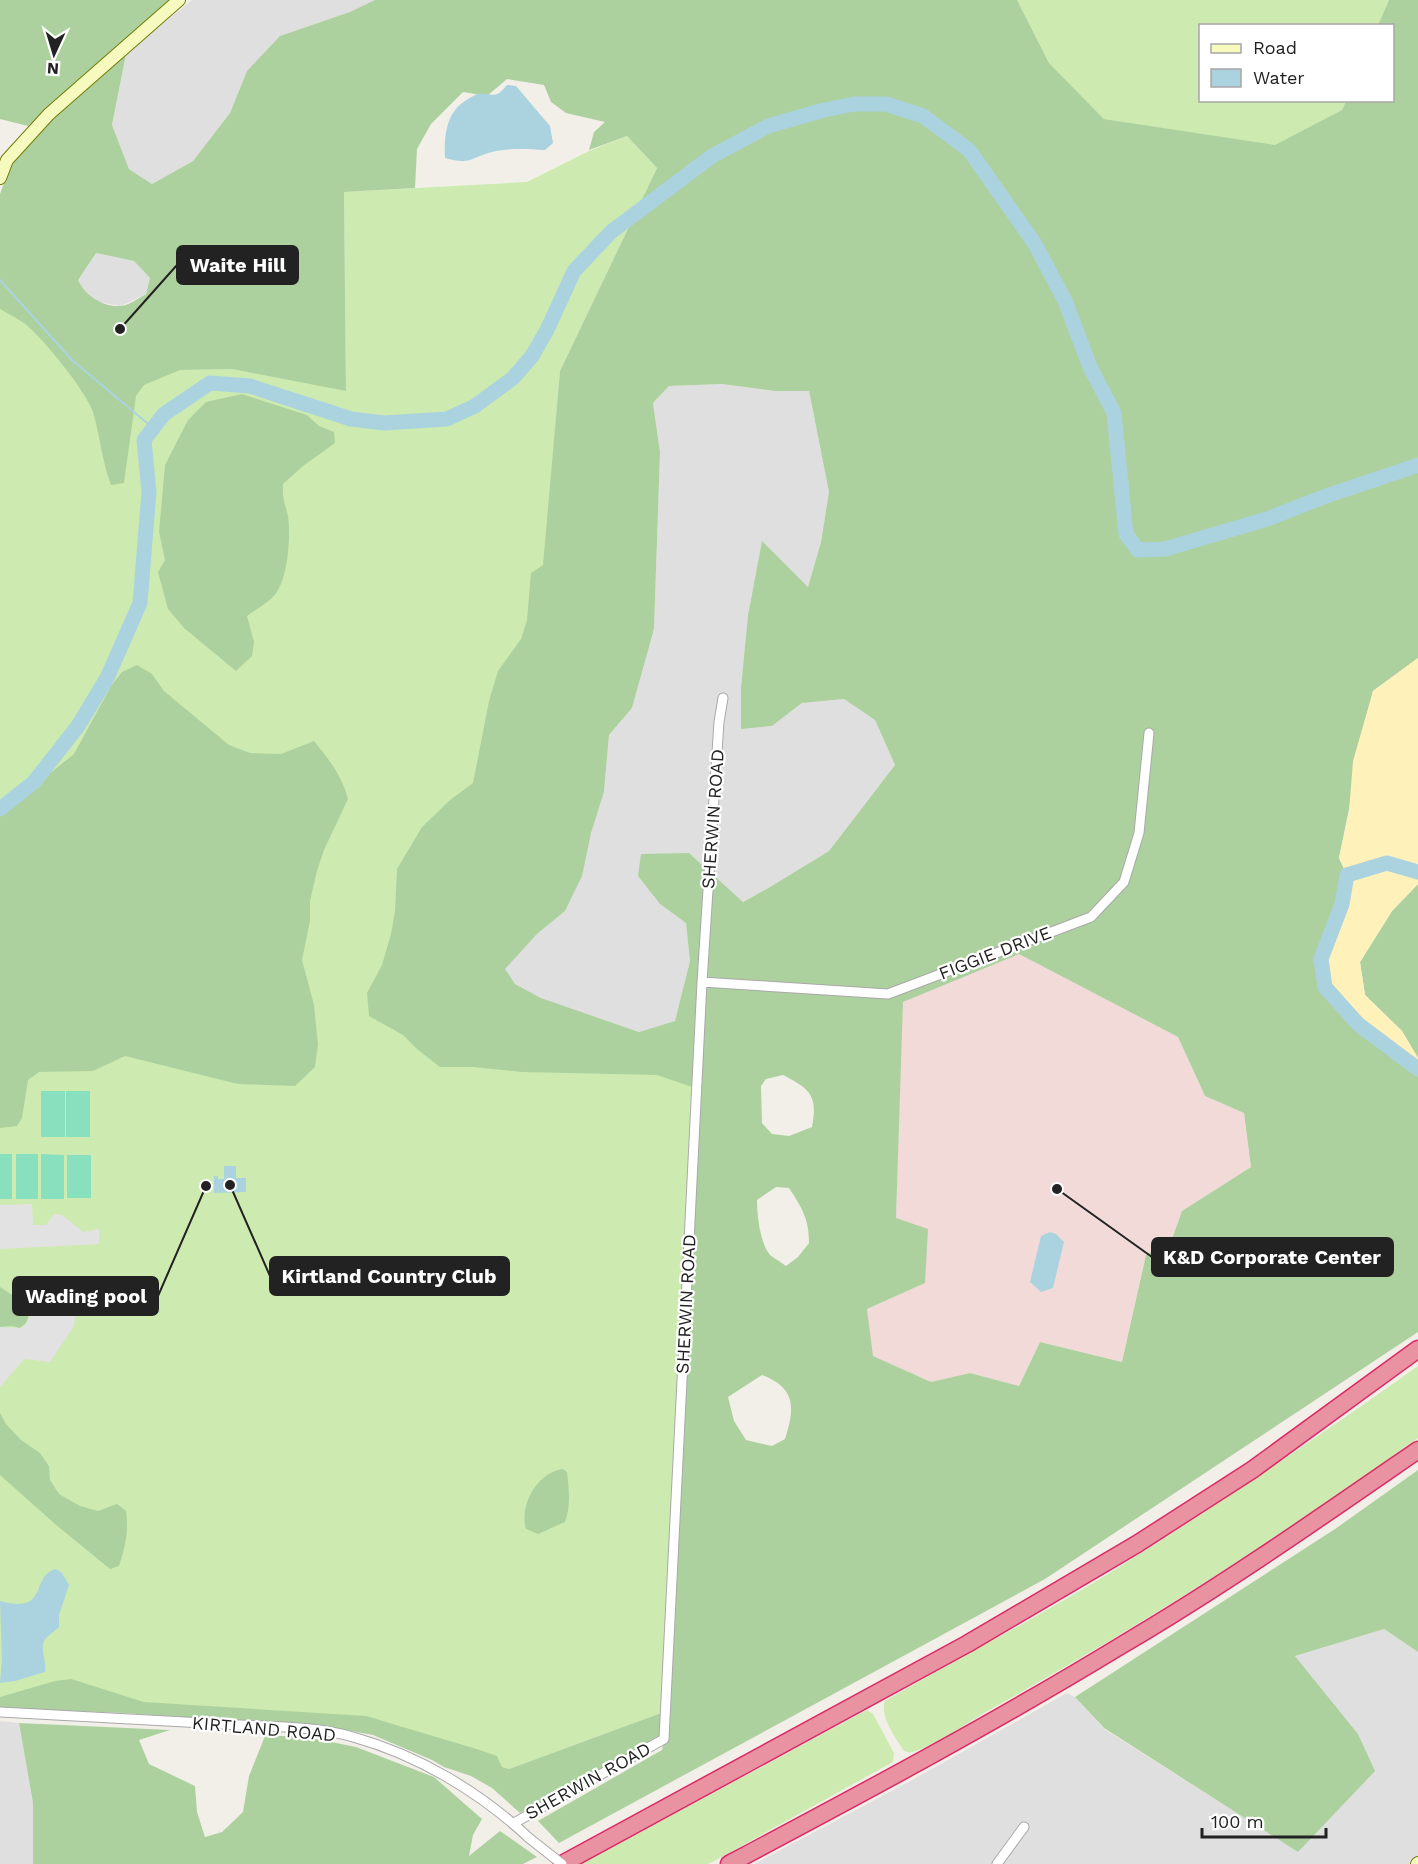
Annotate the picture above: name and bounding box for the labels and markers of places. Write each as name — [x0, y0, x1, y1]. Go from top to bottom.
callout: Waite Hill — [177, 246, 298, 284]
callout: K&D Corporate Center — [1152, 1238, 1393, 1276]
callout: Kirtland Country Club — [270, 1257, 509, 1295]
callout: Wading pool — [13, 1277, 158, 1315]

